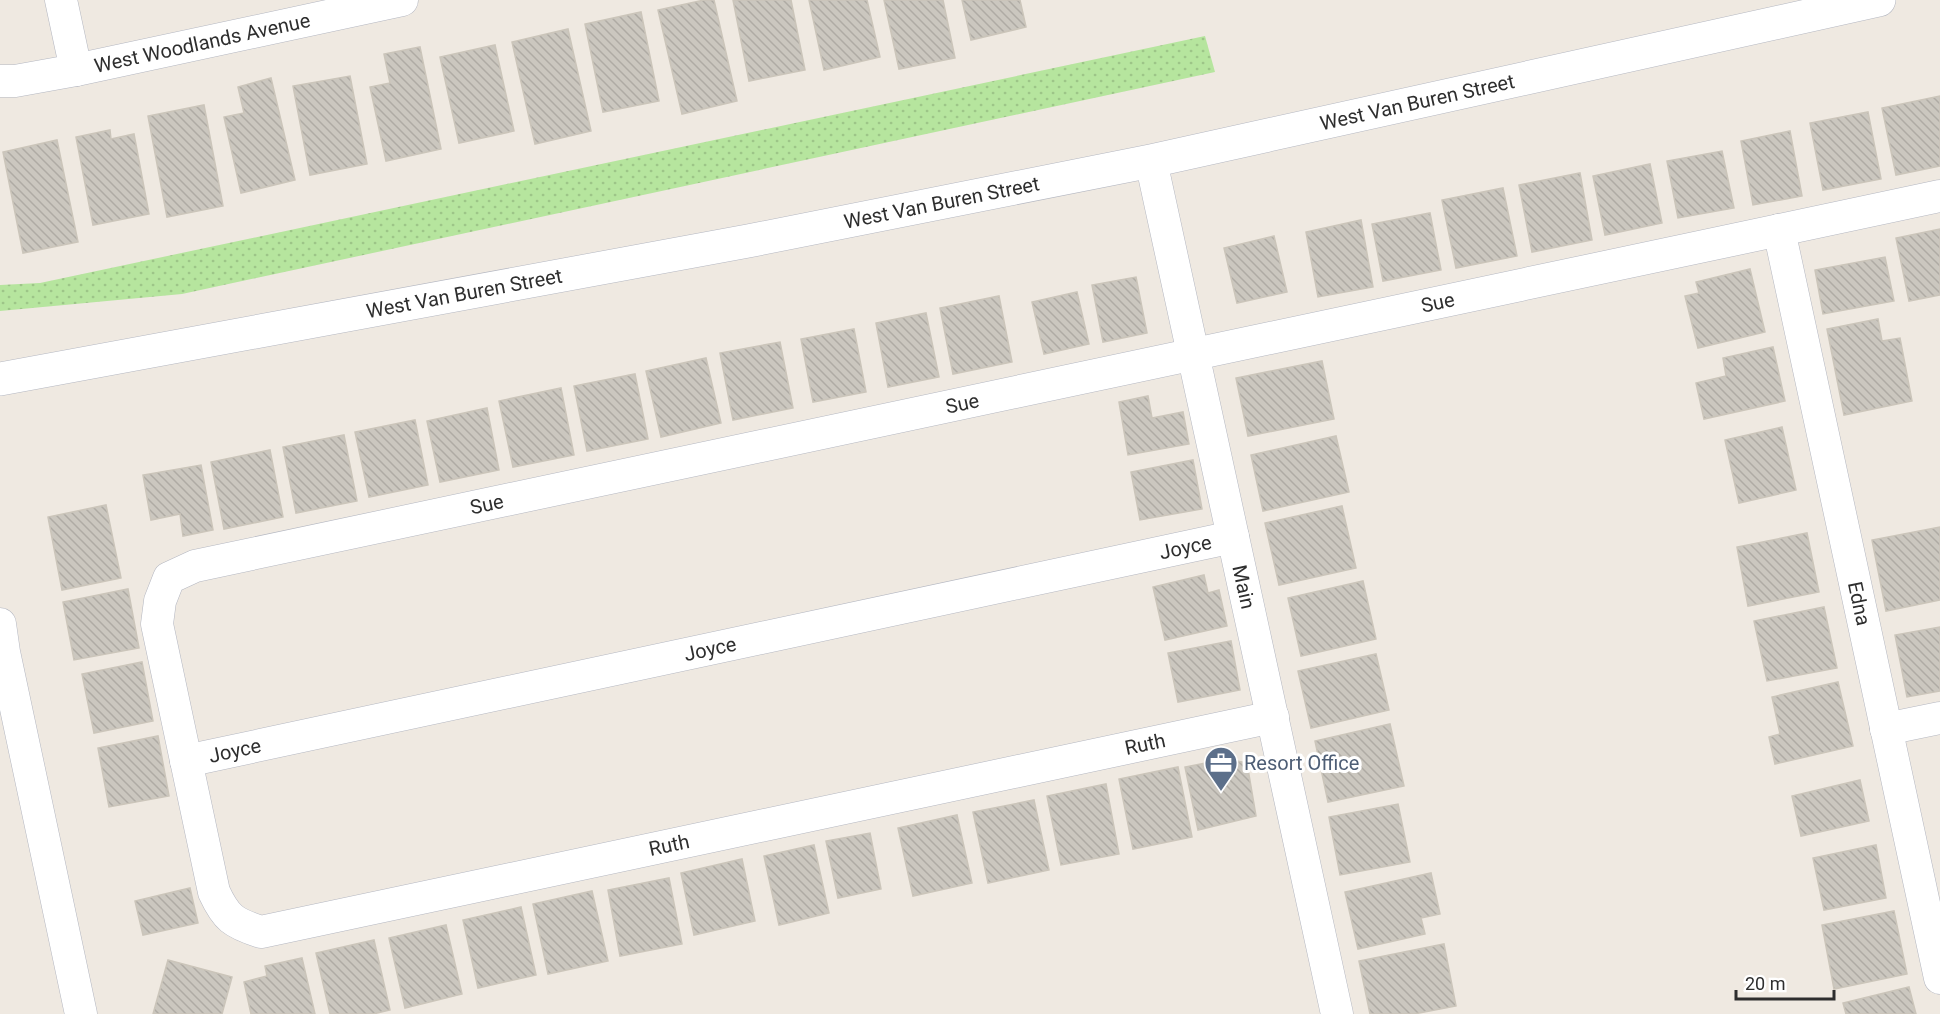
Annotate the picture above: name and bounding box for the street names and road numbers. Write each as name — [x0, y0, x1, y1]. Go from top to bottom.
street label: West Woodlands Avenue — [92, 8, 312, 78]
street label: West Van Buren Street — [1318, 69, 1517, 135]
street label: West Van Buren Street — [842, 171, 1041, 234]
street label: West Van Buren Street — [364, 264, 564, 323]
street label: Sue — [1419, 287, 1457, 318]
street label: Sue — [943, 388, 981, 419]
street label: Sue — [468, 489, 506, 519]
street label: Joyce — [1157, 530, 1214, 564]
street label: Main — [1227, 563, 1260, 611]
street label: Edna — [1843, 579, 1876, 628]
street label: Joyce — [682, 632, 738, 666]
street label: Ruth — [1122, 728, 1168, 760]
street label: Joyce — [207, 733, 263, 768]
street label: Ruth — [646, 829, 692, 861]

